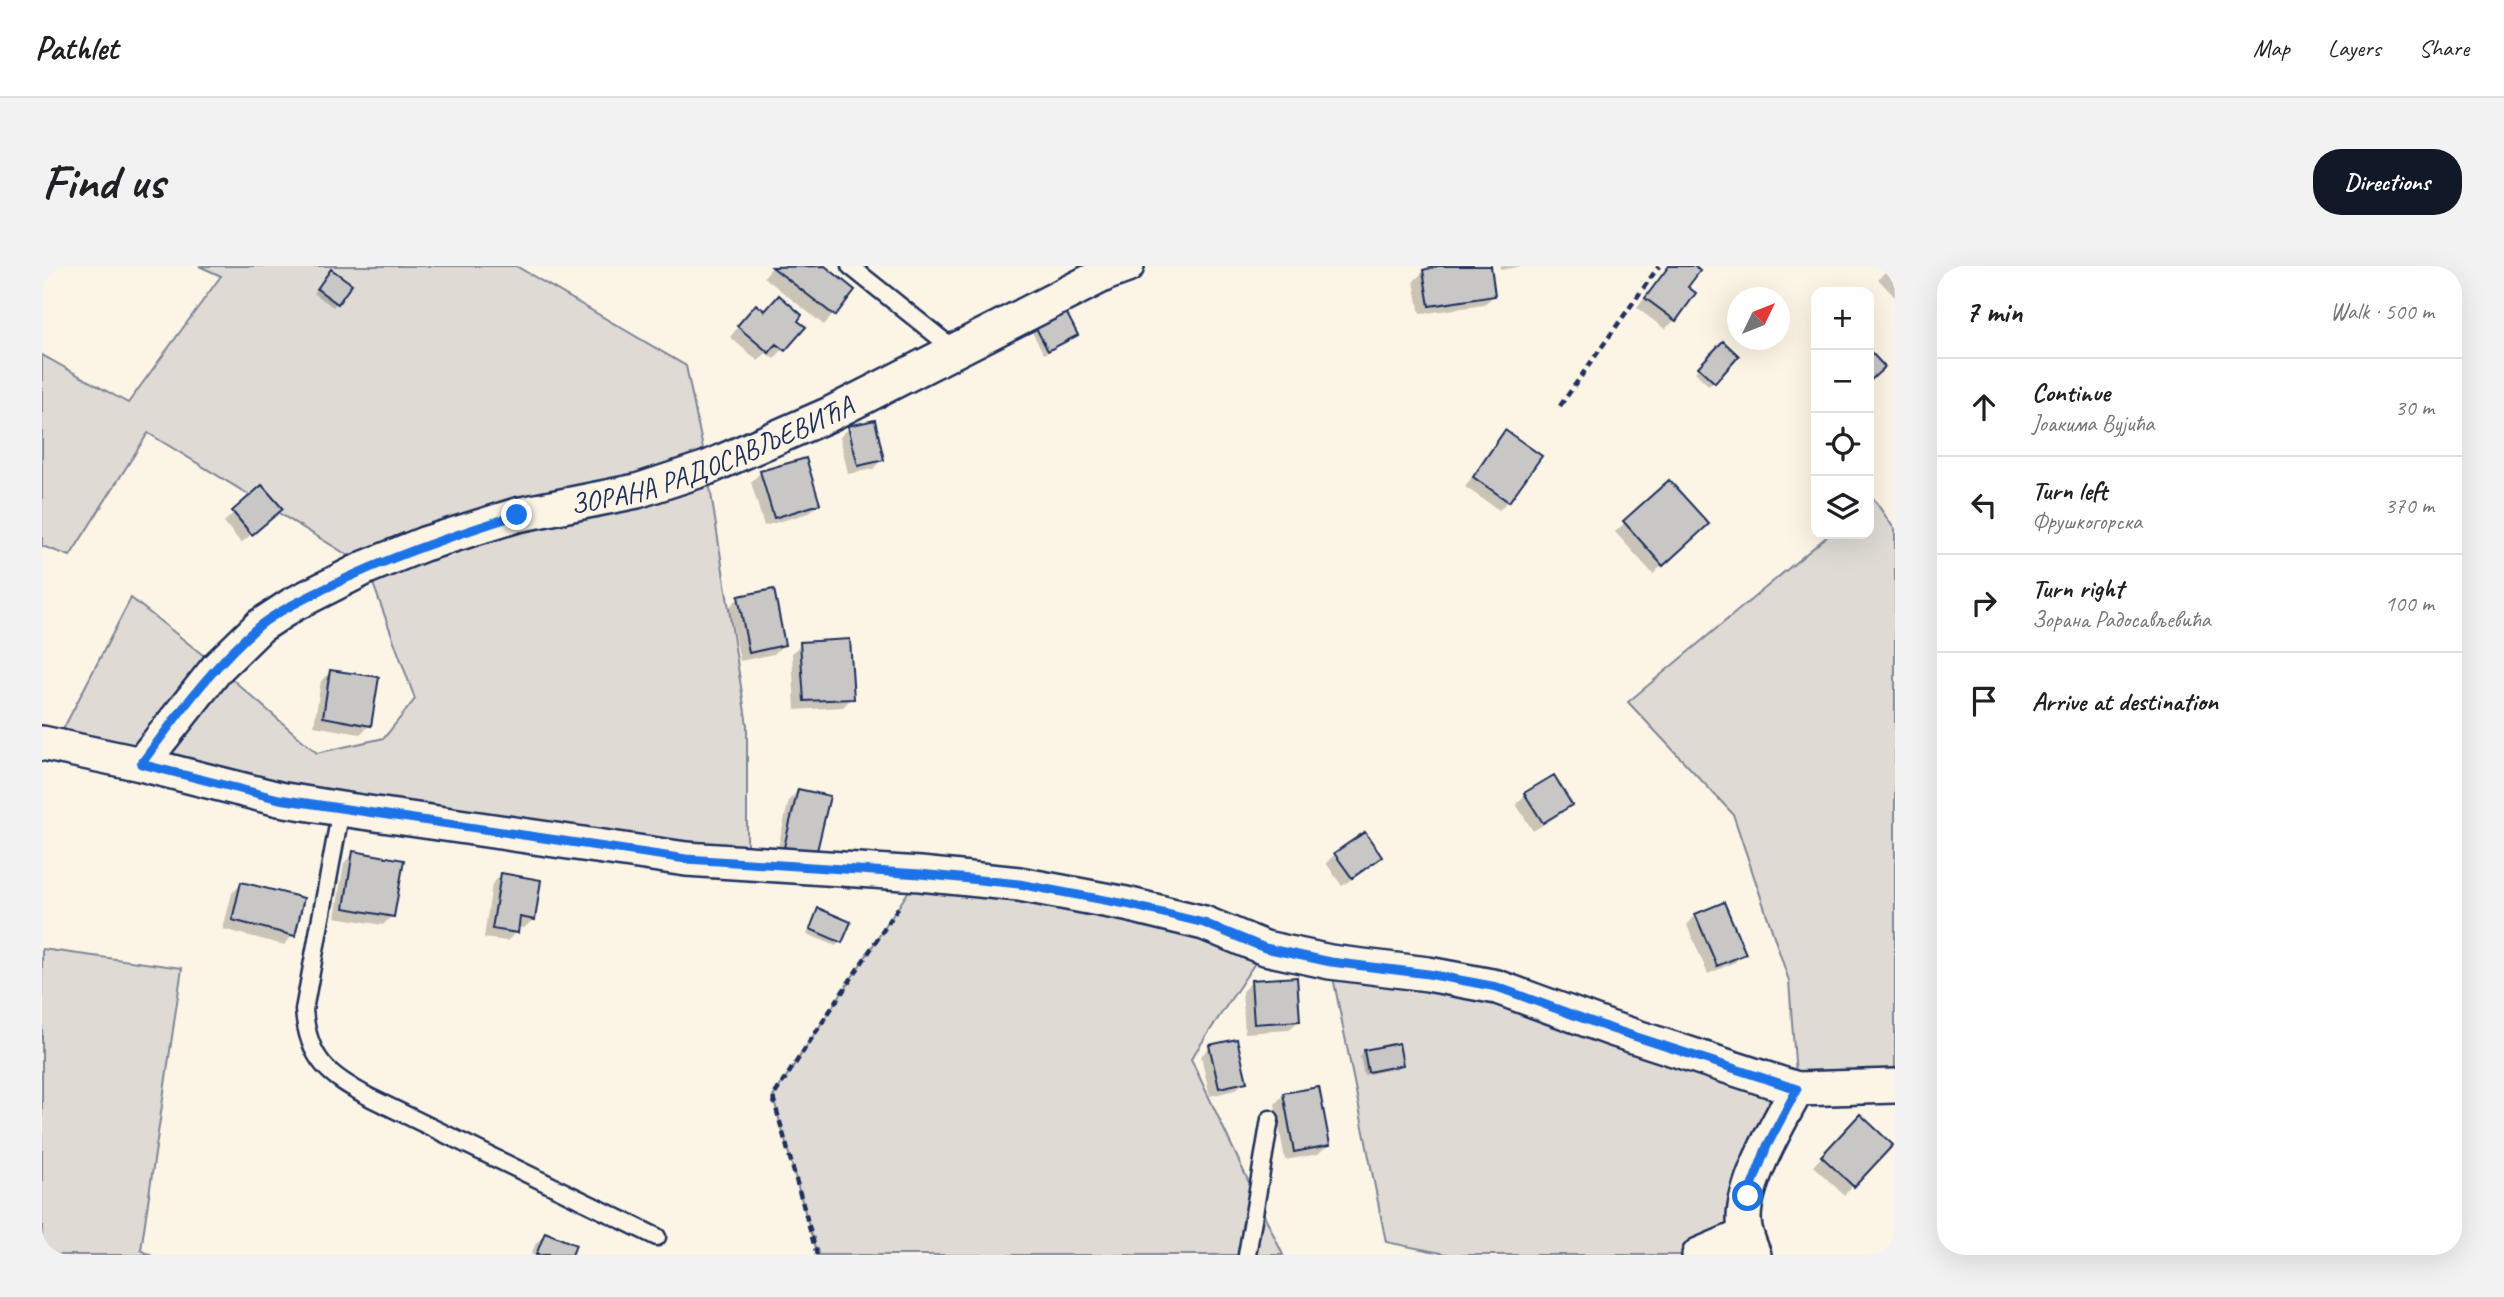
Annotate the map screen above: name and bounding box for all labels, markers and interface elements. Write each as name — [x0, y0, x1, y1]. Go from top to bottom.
text: Pathlet — [35, 27, 118, 69]
text: Map — [2253, 33, 2290, 63]
text: Layers — [2328, 33, 2381, 63]
text: Share — [2419, 33, 2469, 63]
button: Directions — [2313, 149, 2462, 215]
text: Find us — [42, 151, 164, 213]
north arrow — [1727, 287, 1790, 350]
map controls — [1811, 287, 1874, 539]
button: + — [1811, 287, 1874, 350]
text: 7 min — [1965, 293, 2022, 331]
text: Walk · 500 m — [2330, 297, 2434, 326]
button: − — [1811, 350, 1874, 413]
text: Continue — [2032, 376, 2110, 409]
street label: ЗОРАНА РАДОСАВЉЕВИЋА — [567, 387, 861, 521]
icon: ahead — [1965, 388, 2003, 426]
text: 30 m — [2395, 393, 2434, 422]
text: Јоакима Вујића — [2032, 409, 2154, 438]
button: locate — [1811, 413, 1874, 476]
text: Turn left — [2032, 474, 2107, 507]
button: layers — [1811, 476, 1874, 539]
icon: left — [1965, 486, 2003, 524]
text: 370 m — [2385, 491, 2434, 520]
route end — [501, 499, 532, 530]
text: Фрушкогорска — [2032, 507, 2142, 536]
text: Turn right — [2032, 572, 2123, 605]
icon: right — [1965, 584, 2003, 622]
text: 100 m — [2385, 589, 2434, 618]
text: Зорана Радосављевића — [2032, 605, 2211, 634]
icon: arrive — [1965, 682, 2003, 720]
text: Arrive at destination — [2032, 685, 2218, 718]
route start — [1732, 1180, 1763, 1211]

